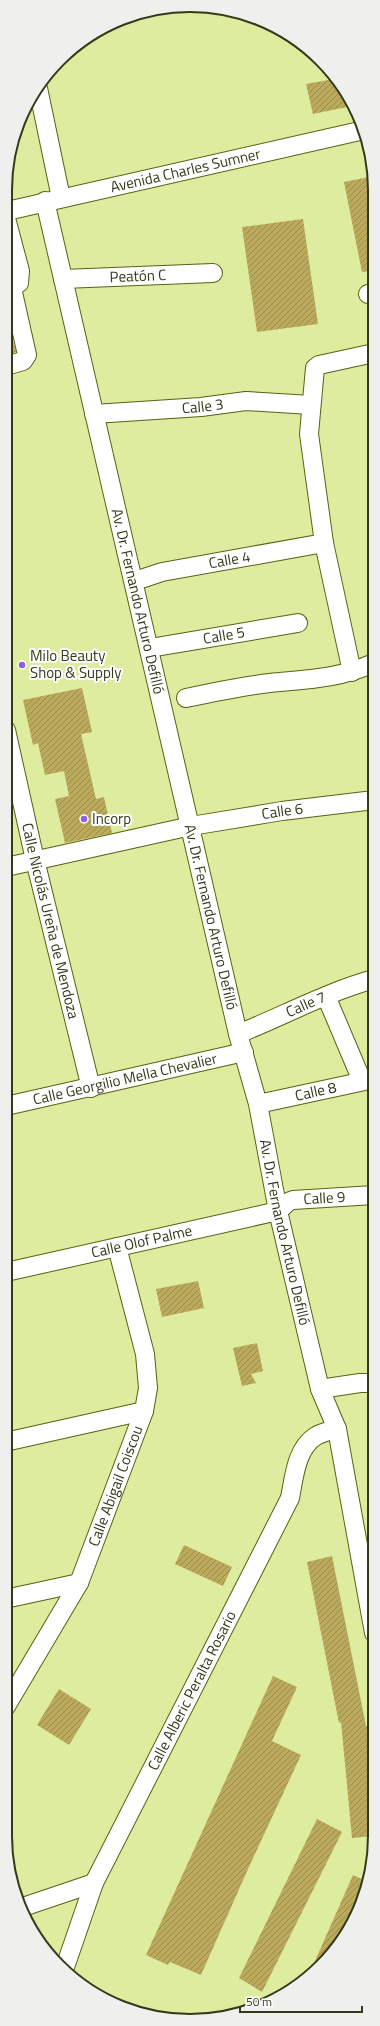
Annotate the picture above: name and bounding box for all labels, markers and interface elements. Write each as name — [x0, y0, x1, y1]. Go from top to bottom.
street label: Avenida Charles Sumner — [108, 142, 263, 198]
street label: Peatón C — [109, 263, 167, 288]
street label: Calle 3 — [181, 392, 225, 419]
street label: Av. Dr. Fernando Arturo Defilló — [106, 506, 171, 696]
street label: Calle 4 — [207, 544, 252, 574]
street label: Calle 5 — [201, 620, 246, 650]
place label: Milo Beauty Shop & Supply — [30, 644, 122, 684]
marker: Milo Beauty Shop & Supply — [17, 660, 27, 670]
street label: Calle 6 — [260, 797, 304, 825]
place label: Incorp — [92, 807, 131, 830]
marker: Incorp — [79, 814, 89, 824]
street label: Calle Nicolás Ureña de Mendoza — [16, 821, 86, 1022]
street label: Av. Dr. Fernando Arturo Defilló — [179, 822, 244, 1012]
street label: Calle 7 — [282, 985, 329, 1023]
street label: Calle Georgilio Mella Chevalier — [31, 1046, 219, 1111]
street label: Calle 8 — [293, 1075, 338, 1107]
street label: Av. Dr. Fernando Arturo Defilló — [254, 1137, 317, 1328]
street label: Calle 9 — [303, 1185, 346, 1210]
street label: Calle Olof Palme — [89, 1219, 194, 1264]
street label: Calle Abigail Coiscou — [82, 1422, 149, 1549]
street label: Calle Alberic Peralta Rosario — [141, 1606, 242, 1774]
scale bar — [240, 1988, 362, 2014]
text: 50 m — [246, 1992, 272, 2011]

